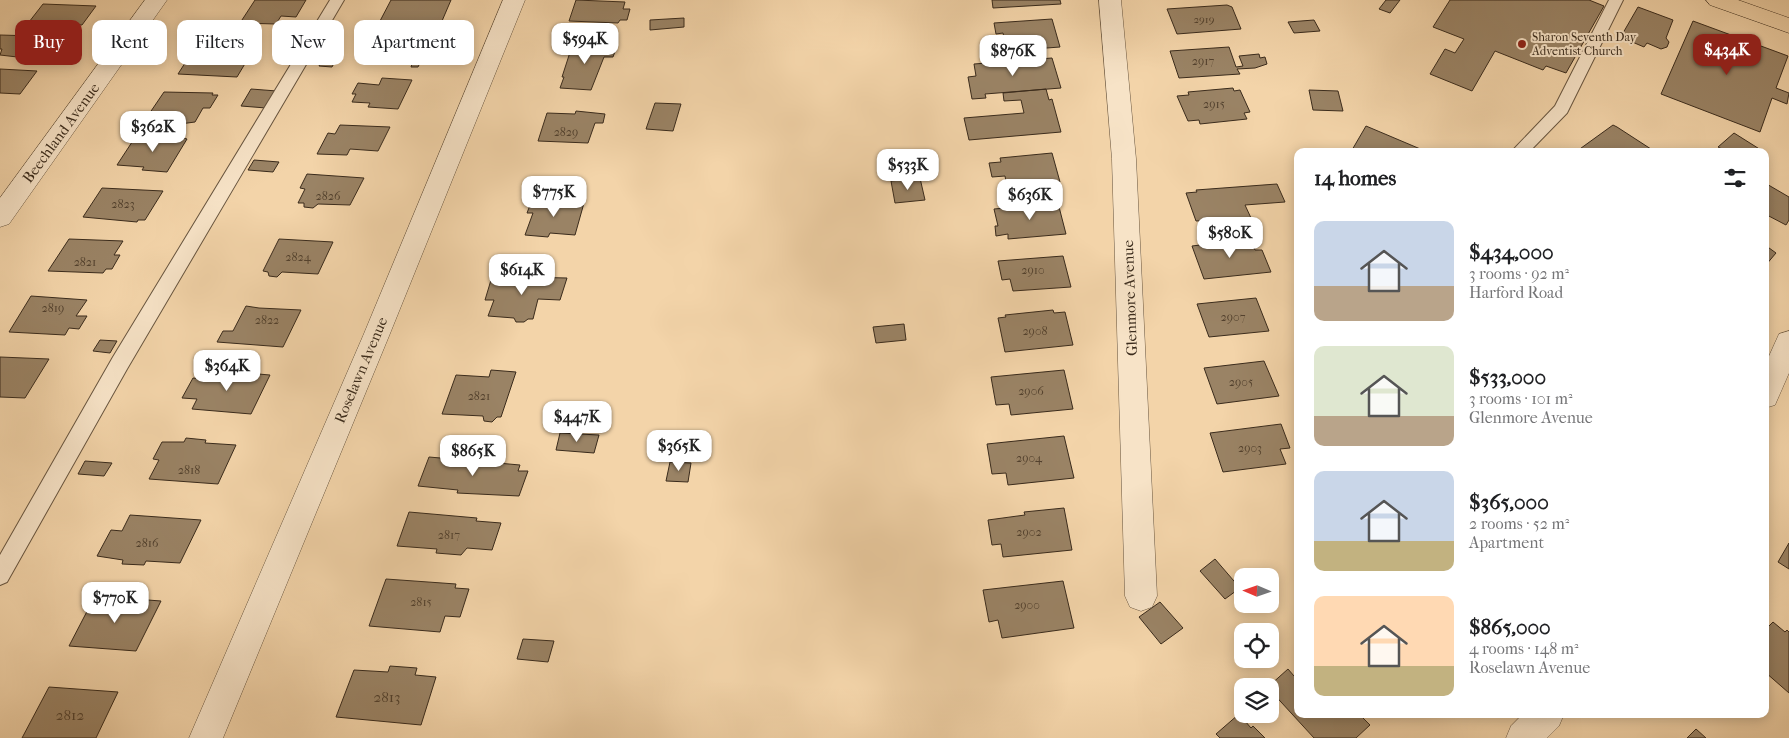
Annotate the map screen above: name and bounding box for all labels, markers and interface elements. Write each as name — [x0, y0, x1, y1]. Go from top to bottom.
house number: 2919 — [1193, 13, 1215, 26]
chip: Buy — [15, 20, 82, 65]
chip: Rent — [92, 20, 167, 65]
chip: Filters — [177, 20, 262, 65]
chip: New — [272, 20, 344, 65]
chip: Apartment — [354, 20, 474, 65]
pin: $594K — [550, 22, 620, 65]
text: $594K — [562, 29, 608, 48]
place label: Sharon Seventh Day Adventist Church — [1531, 30, 1637, 58]
pin: $876K — [978, 34, 1048, 77]
pin: $434K — [1692, 34, 1762, 76]
marker: Sharon Seventh Day Adventist Church — [1516, 38, 1528, 50]
text: $434K — [1704, 40, 1750, 59]
text: $876K — [991, 41, 1035, 60]
house number: 2917 — [1192, 54, 1214, 68]
street label: Beechland Avenue — [19, 79, 104, 186]
house number: 2915 — [1203, 97, 1225, 111]
pin: $362K — [118, 110, 188, 153]
text: $362K — [131, 117, 175, 136]
house number: 2829 — [554, 125, 578, 139]
pin: $533K — [873, 148, 943, 191]
text: $533K — [888, 155, 928, 174]
icon: filters — [1721, 164, 1749, 192]
text: 14 homes — [1314, 166, 1396, 190]
pin: $775K — [519, 176, 589, 218]
pin: $636K — [995, 178, 1065, 221]
text: $775K — [533, 182, 575, 201]
text: $636K — [1008, 185, 1052, 204]
house number: 2826 — [316, 189, 341, 203]
house number: 2823 — [111, 197, 135, 211]
pin: $580K — [1195, 216, 1265, 259]
text: $580K — [1208, 223, 1252, 242]
street label: Glenmore Avenue — [1119, 239, 1141, 356]
text: $434,000 — [1469, 240, 1554, 264]
icon: home — [1354, 241, 1414, 301]
house number: 2824 — [285, 250, 312, 264]
pin: $614K — [487, 254, 557, 296]
house number: 2821 — [74, 255, 96, 269]
text: $614K — [500, 260, 544, 279]
house number: 2910 — [1021, 263, 1045, 277]
text: 3 rooms · 92 m² — [1469, 264, 1569, 283]
text: Harford Road — [1469, 283, 1563, 302]
house number: 2819 — [42, 301, 64, 315]
house number: 2907 — [1221, 310, 1246, 324]
house number: 2822 — [255, 313, 279, 327]
street label: Roselawn Avenue — [331, 314, 392, 426]
house number: 2908 — [1022, 324, 1048, 338]
pin: $364K — [192, 350, 262, 392]
text: $364K — [204, 356, 250, 375]
text: $533,000 — [1469, 365, 1546, 389]
icon: home — [1354, 366, 1414, 426]
house number: 2905 — [1229, 375, 1253, 389]
house number: 2906 — [1018, 384, 1044, 398]
house number: 2821 — [468, 389, 490, 403]
text: 3 rooms · 101 m² — [1469, 389, 1572, 408]
pin: $447K — [542, 400, 612, 443]
text: $447K — [554, 407, 600, 426]
text: Glenmore Avenue — [1469, 408, 1593, 427]
pin: $365K — [644, 430, 714, 472]
pin: $865K — [438, 434, 508, 477]
text: $365K — [658, 436, 700, 455]
text: $865K — [451, 441, 495, 460]
house number: 2903 — [1238, 441, 1262, 455]
house number: 2904 — [1016, 451, 1043, 465]
house number: 2818 — [178, 463, 200, 477]
text: $365,000 — [1469, 490, 1549, 514]
icon: home — [1354, 491, 1414, 551]
text: 2 rooms · 52 m² — [1469, 514, 1569, 533]
house number: 2902 — [1016, 525, 1042, 539]
house number: 2817 — [438, 528, 460, 542]
text: Apartment — [1469, 533, 1544, 552]
house number: 2816 — [136, 536, 159, 550]
north arrow — [1234, 568, 1279, 612]
map controls — [1234, 568, 1279, 723]
pin: $770K — [80, 582, 150, 624]
text: $770K — [93, 588, 137, 607]
house number: 2815 — [410, 595, 432, 609]
house number: 2900 — [1014, 598, 1040, 612]
text: $865,000 — [1469, 615, 1551, 639]
icon: home — [1354, 616, 1414, 676]
button: locate — [1234, 623, 1279, 668]
text: 4 rooms · 148 m² — [1469, 639, 1578, 658]
text: Roselawn Avenue — [1469, 658, 1590, 677]
button: layers — [1234, 678, 1279, 723]
house number: 2813 — [374, 688, 400, 706]
house number: 2812 — [56, 706, 84, 724]

